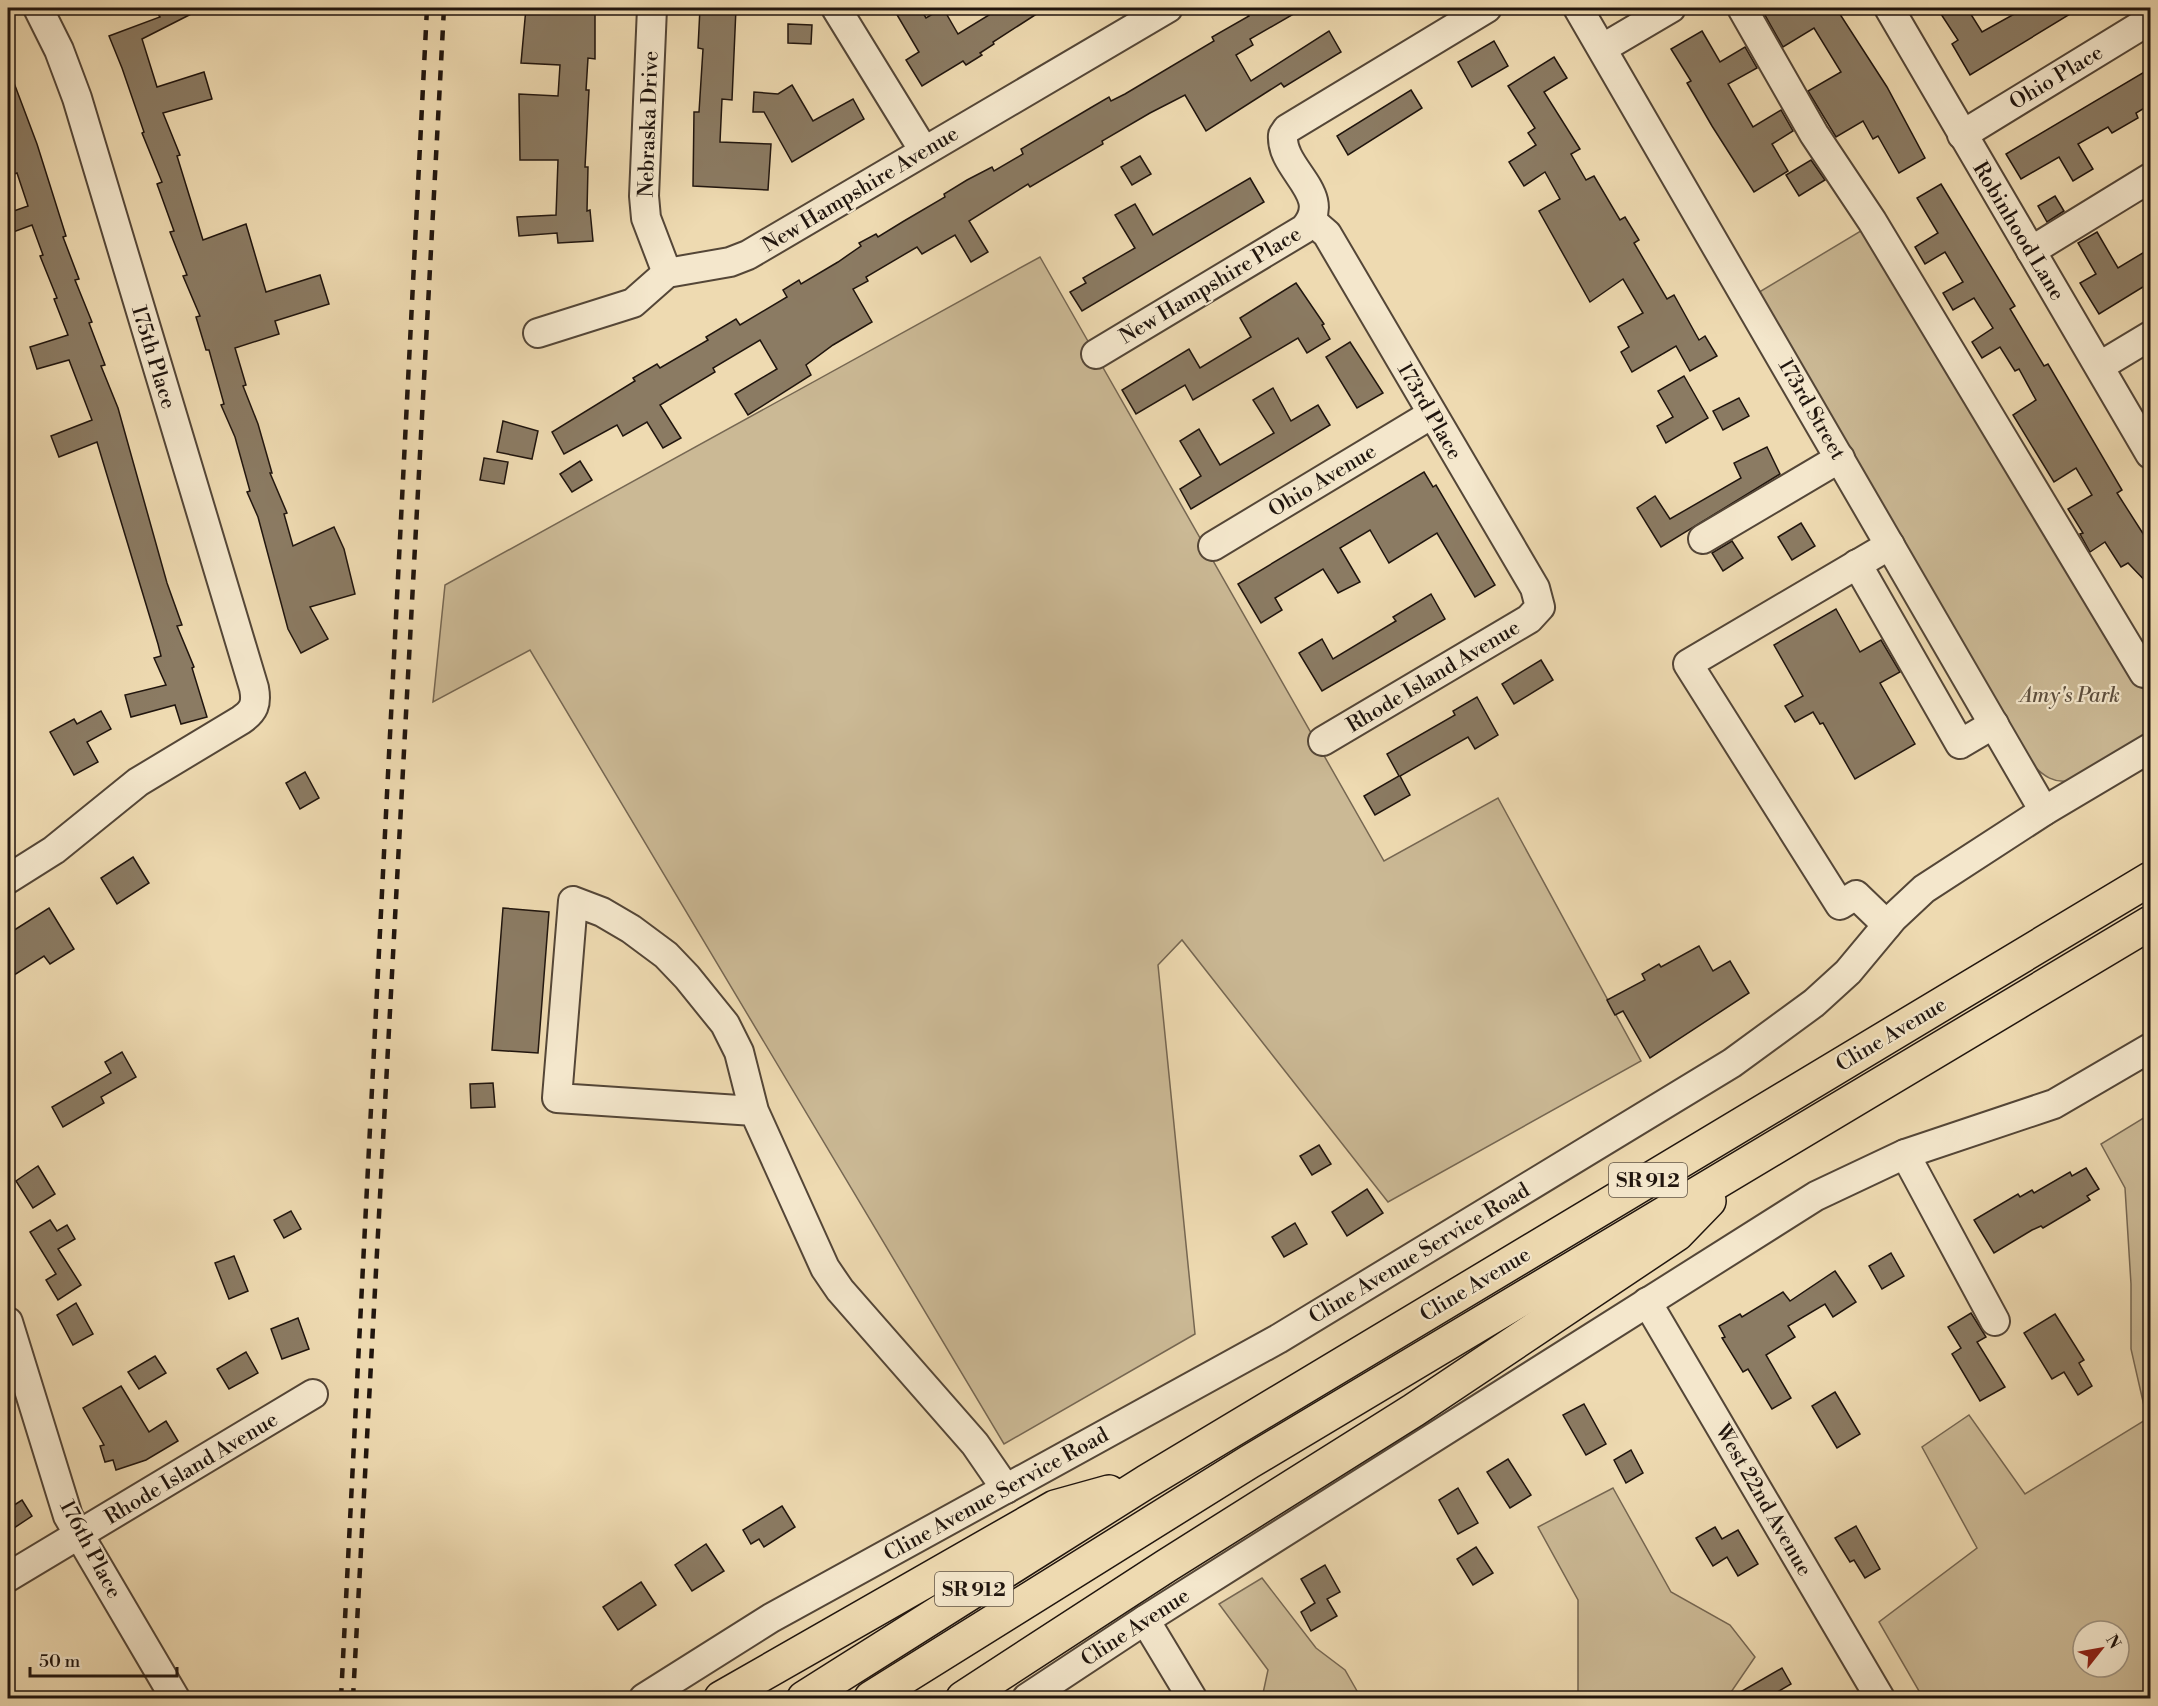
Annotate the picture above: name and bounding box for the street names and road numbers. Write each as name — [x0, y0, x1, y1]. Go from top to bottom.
street label: Ohio Place — [2005, 40, 2108, 116]
street label: Nebraska Drive — [633, 50, 665, 198]
street label: New Hampshire Avenue — [758, 121, 963, 259]
street label: Robinhood Lane — [1966, 157, 2070, 306]
street label: New Hampshire Place — [1115, 221, 1306, 350]
street label: 175th Place — [125, 303, 181, 412]
street label: 173rd Street — [1772, 354, 1851, 465]
street label: 173rd Place — [1391, 358, 1467, 465]
street label: Ohio Avenue — [1264, 438, 1381, 523]
street label: Rhode Island Avenue — [1342, 615, 1525, 739]
street label: Cline Avenue — [1832, 992, 1951, 1078]
road number: SR 912 — [1609, 1163, 1687, 1197]
street label: Cline Avenue Service Road — [1304, 1177, 1534, 1329]
street label: Cline Avenue — [1415, 1241, 1535, 1327]
street label: Rhode Island Avenue — [100, 1407, 283, 1531]
street label: West 22nd Avenue — [1709, 1419, 1817, 1581]
street label: Cline Avenue Service Road — [880, 1422, 1113, 1568]
street label: 176th Place — [53, 1496, 127, 1603]
road number: SR 912 — [935, 1572, 1013, 1606]
street label: Cline Avenue — [1076, 1583, 1195, 1673]

